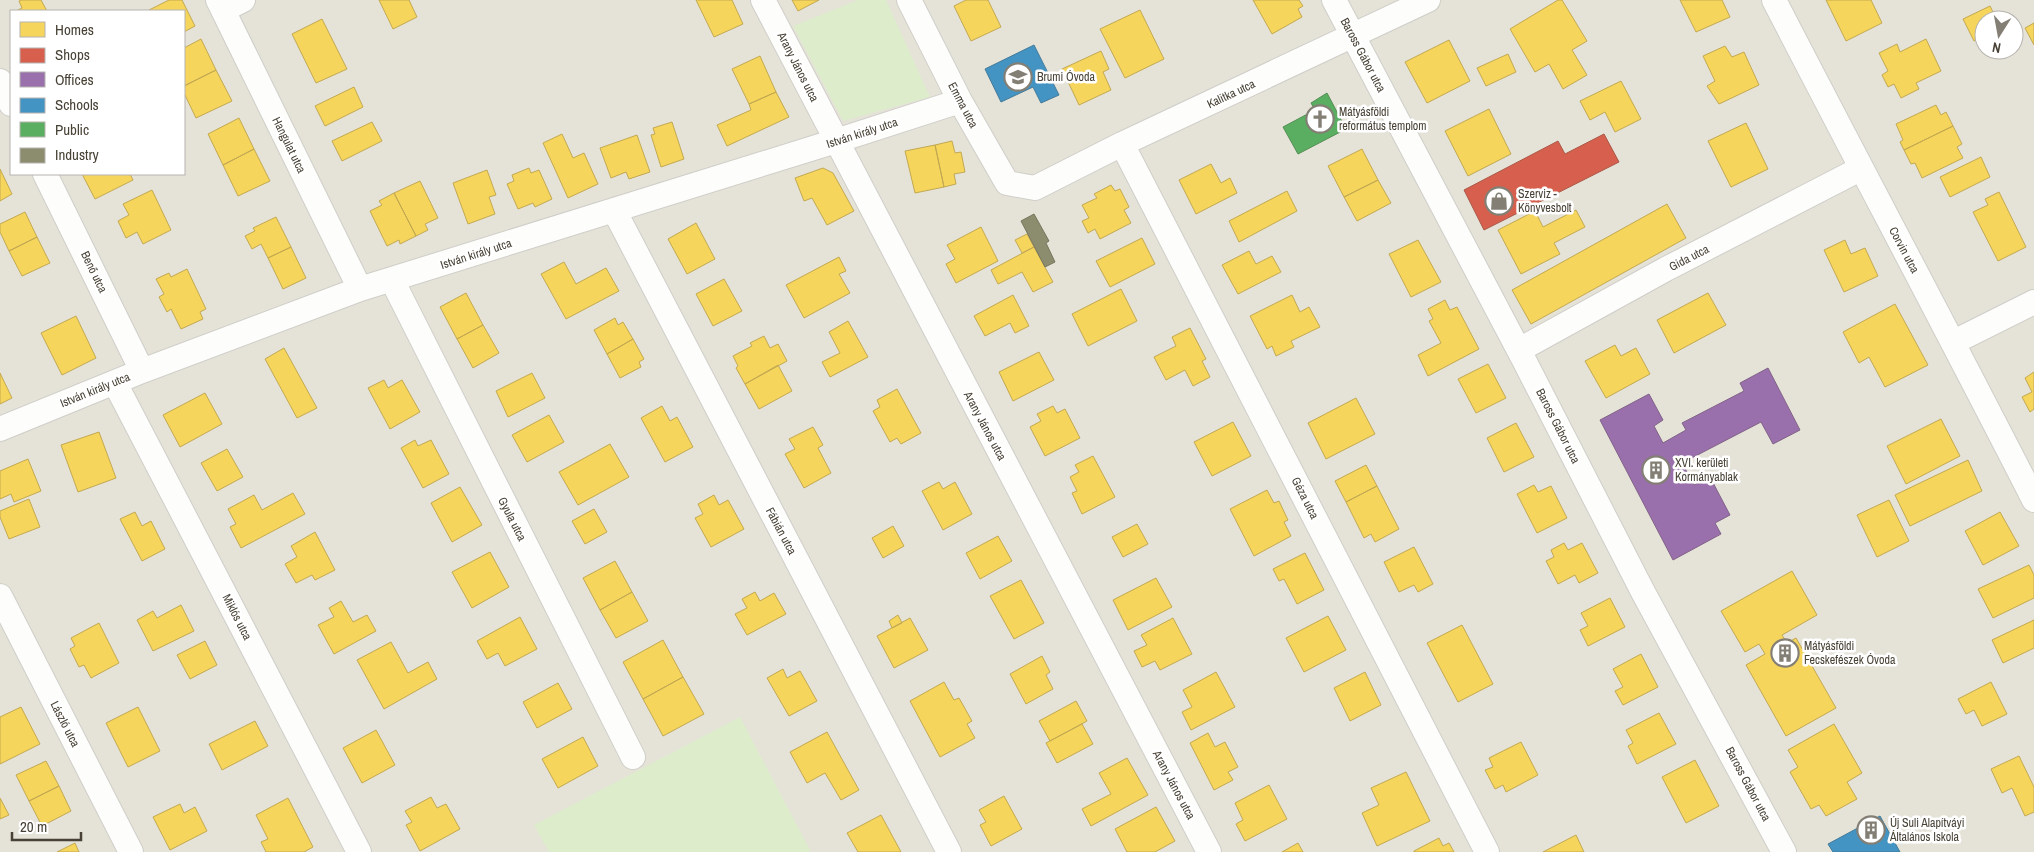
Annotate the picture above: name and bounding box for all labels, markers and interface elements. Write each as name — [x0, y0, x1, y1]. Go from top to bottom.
legend — [10, 10, 185, 175]
north arrow — [1974, 10, 2024, 60]
street label: Baross Gábor utca — [1337, 15, 1390, 95]
text: Homes — [55, 19, 94, 40]
street label: Arany János utca — [773, 29, 823, 105]
text: N — [1991, 38, 2002, 57]
text: Shops — [55, 44, 90, 65]
school or university icon: Brumi Óvoda — [1003, 62, 1033, 92]
text: Offices — [55, 69, 94, 90]
place label: Brumi Óvoda — [1037, 69, 1096, 85]
street label: Kalitka utca — [1204, 76, 1258, 112]
street label: Emma utca — [944, 79, 982, 131]
text: Schools — [55, 94, 99, 115]
church icon: Mátyásföldi református templom — [1305, 104, 1335, 134]
place label: Mátyásföldi református templom — [1339, 104, 1427, 134]
street label: Hangulat utca — [268, 114, 310, 176]
street label: István király utca — [824, 114, 900, 152]
text: Public — [55, 119, 89, 140]
text: Industry — [55, 144, 100, 165]
shop icon: Szerviz - Könyvesbolt — [1484, 186, 1514, 216]
place label: Szerviz - Könyvesbolt — [1518, 186, 1572, 216]
street label: Corvin utca — [1885, 224, 1923, 276]
street label: István király utca — [438, 235, 514, 273]
street label: Gida utca — [1666, 241, 1712, 275]
street label: Benő utca — [77, 249, 111, 296]
street label: István király utca — [58, 369, 133, 411]
street label: Baross Gábor utca — [1532, 386, 1584, 467]
street label: Arany János utca — [960, 388, 1010, 464]
building icon: XVI. kerületi Kormányablak — [1641, 455, 1671, 485]
place label: XVI. kerületi Kormányablak — [1675, 455, 1738, 485]
street label: Géza utca — [1288, 474, 1323, 522]
street label: Gyula utca — [494, 494, 530, 544]
street label: Fábián utca — [762, 505, 800, 558]
street label: Miklós utca — [219, 591, 256, 643]
building icon: Mátyásföldi Fecskefészek Óvoda — [1770, 638, 1800, 668]
place label: Mátyásföldi Fecskefészek Óvoda — [1804, 638, 1896, 668]
street label: László utca — [47, 698, 84, 750]
street label: Baross Gábor utca — [1722, 744, 1775, 824]
street label: Arany János utca — [1149, 747, 1199, 823]
scale bar — [12, 810, 81, 842]
building icon: Új Suli Alapítváyi Általános Iskola — [1856, 815, 1886, 845]
place label: Új Suli Alapítváyi Általános Iskola — [1889, 815, 1964, 845]
text: 20 m — [20, 816, 47, 837]

